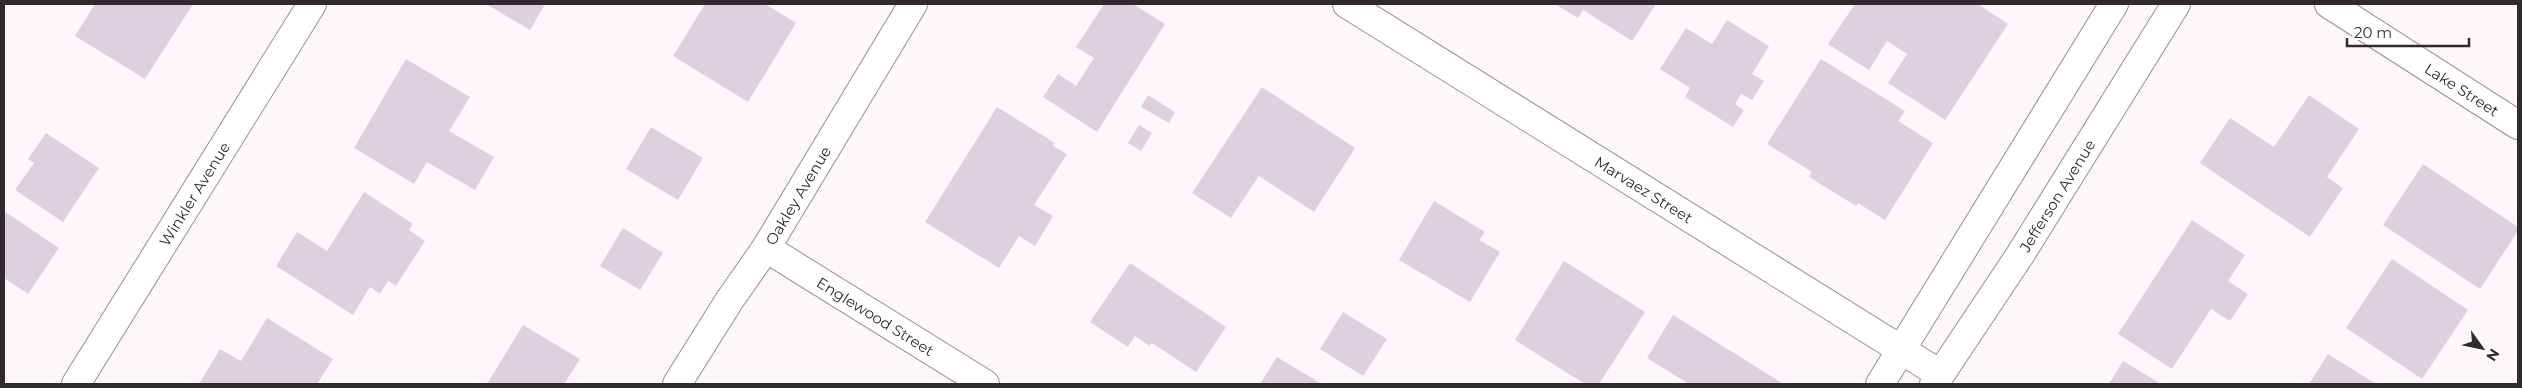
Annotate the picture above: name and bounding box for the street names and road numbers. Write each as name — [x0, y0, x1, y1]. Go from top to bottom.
street label: Lake Street — [2421, 58, 2503, 120]
street label: Jefferson Avenue — [2014, 136, 2099, 256]
street label: Winkler Avenue — [155, 138, 234, 249]
street label: Oakley Avenue — [761, 142, 835, 248]
street label: Marvaez Street — [1591, 152, 1697, 227]
street label: Englewood Street — [813, 272, 938, 360]

